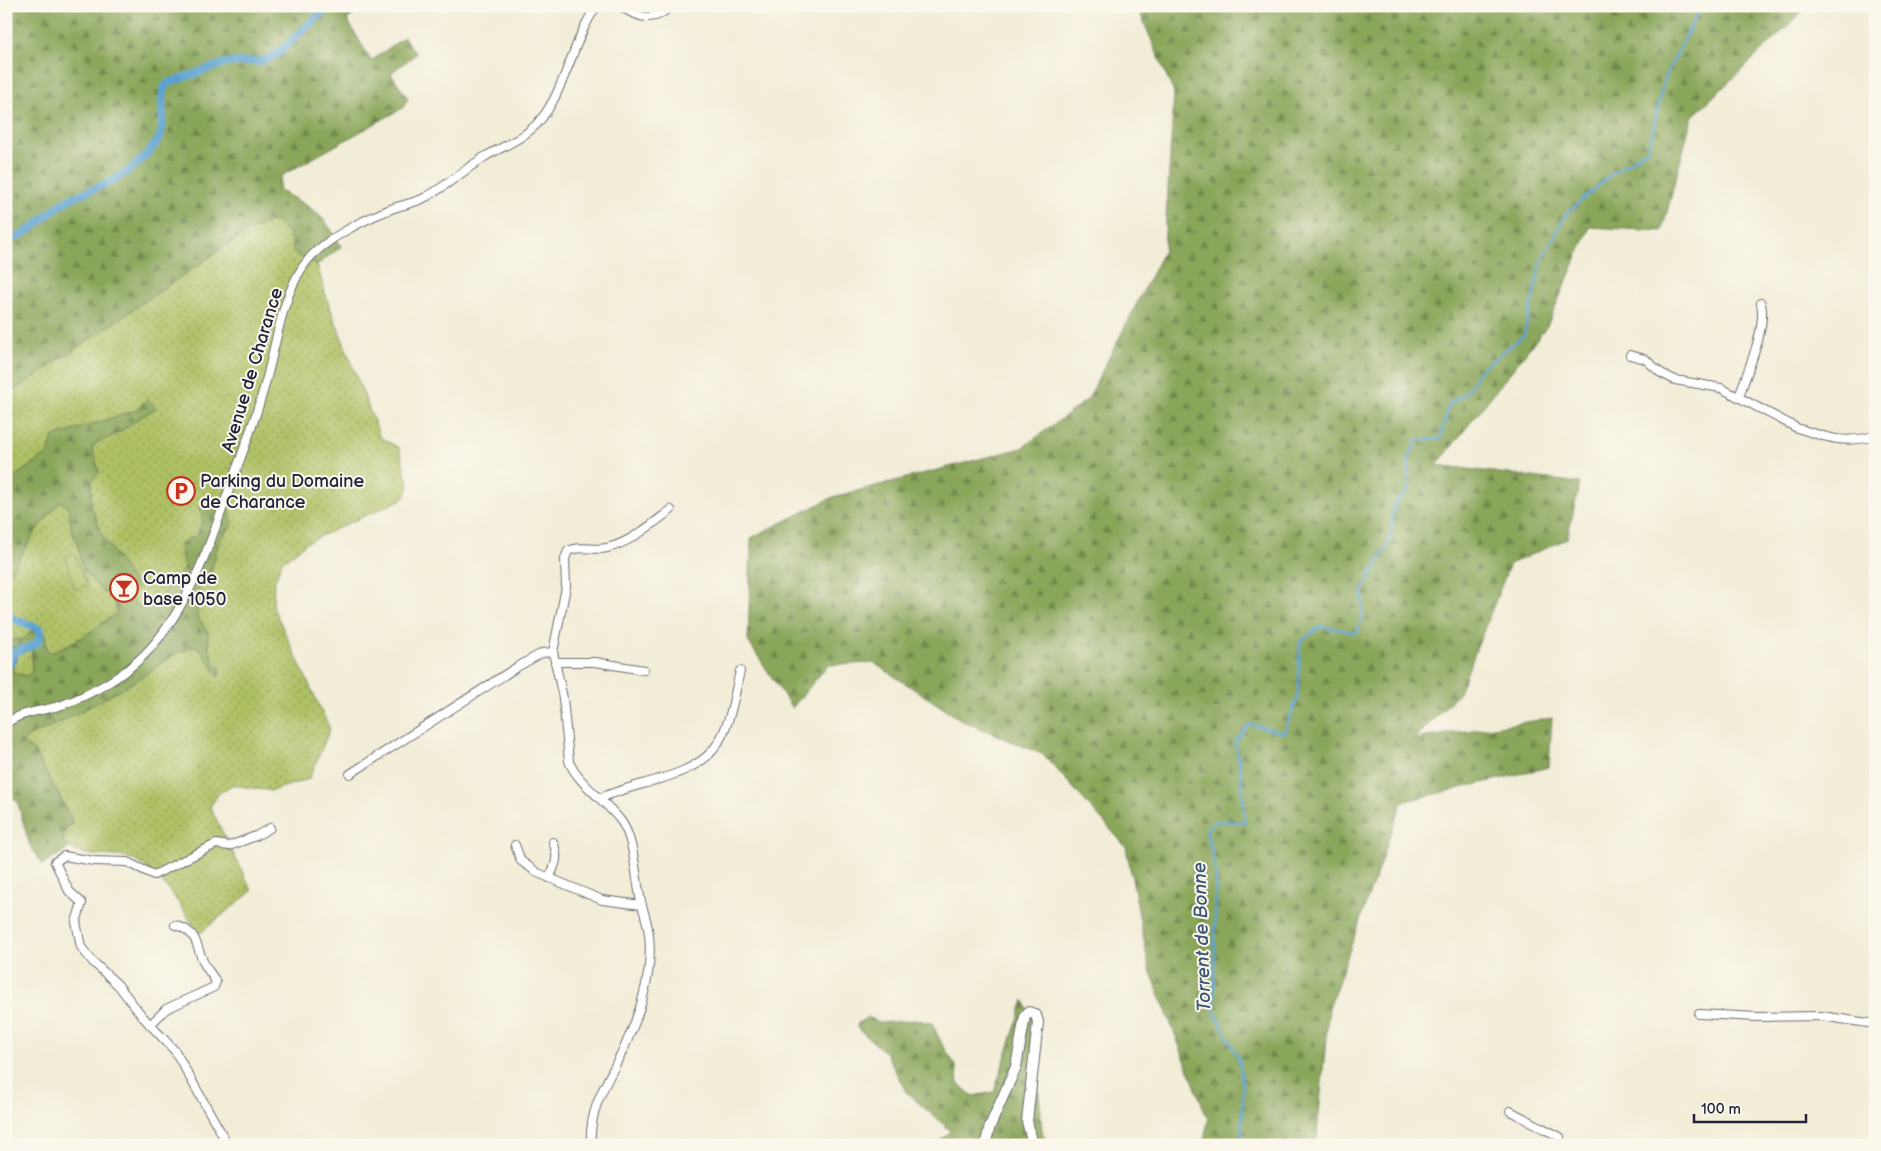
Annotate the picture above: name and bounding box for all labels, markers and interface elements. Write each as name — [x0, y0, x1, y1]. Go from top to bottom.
street label: Avenue de Charance — [217, 285, 288, 455]
place label: Parking du Domaine de Charance — [200, 471, 364, 513]
parking icon: Parking du Domaine de Charance — [166, 476, 196, 506]
place label: Camp de base 1050 — [143, 568, 226, 610]
bar icon: Camp de base 1050 — [109, 573, 139, 603]
water label: Torrent de Bonne — [1188, 862, 1217, 1012]
scale bar — [1694, 1091, 1806, 1123]
text: 100 m — [1701, 1100, 1741, 1119]

